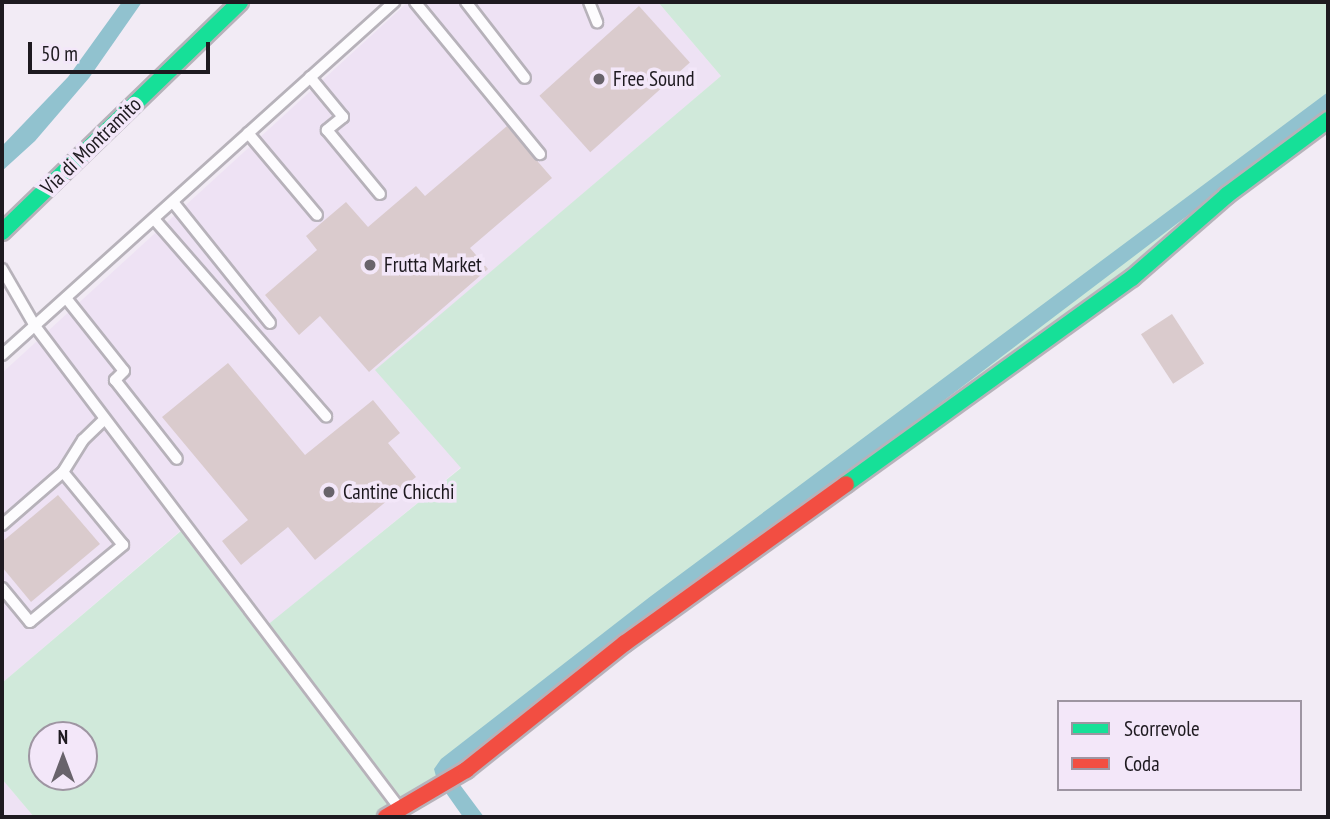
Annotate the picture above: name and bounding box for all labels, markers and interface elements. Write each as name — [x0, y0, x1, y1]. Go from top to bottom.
scale bar — [32, 28, 214, 72]
text: 50 m — [41, 40, 78, 67]
place label: Free Sound — [613, 66, 695, 92]
marker: Free Sound — [591, 71, 607, 87]
street label: Via di Montramito — [36, 92, 146, 200]
place label: Frutta Market — [384, 252, 482, 278]
marker: Frutta Market — [362, 257, 378, 273]
place label: Cantine Chicchi — [343, 479, 454, 505]
marker: Cantine Chicchi — [321, 484, 337, 500]
legend — [1057, 700, 1302, 791]
text: Scorrevole — [1124, 715, 1200, 742]
north arrow — [28, 721, 98, 791]
text: N — [58, 725, 68, 749]
text: Coda — [1124, 750, 1160, 777]

